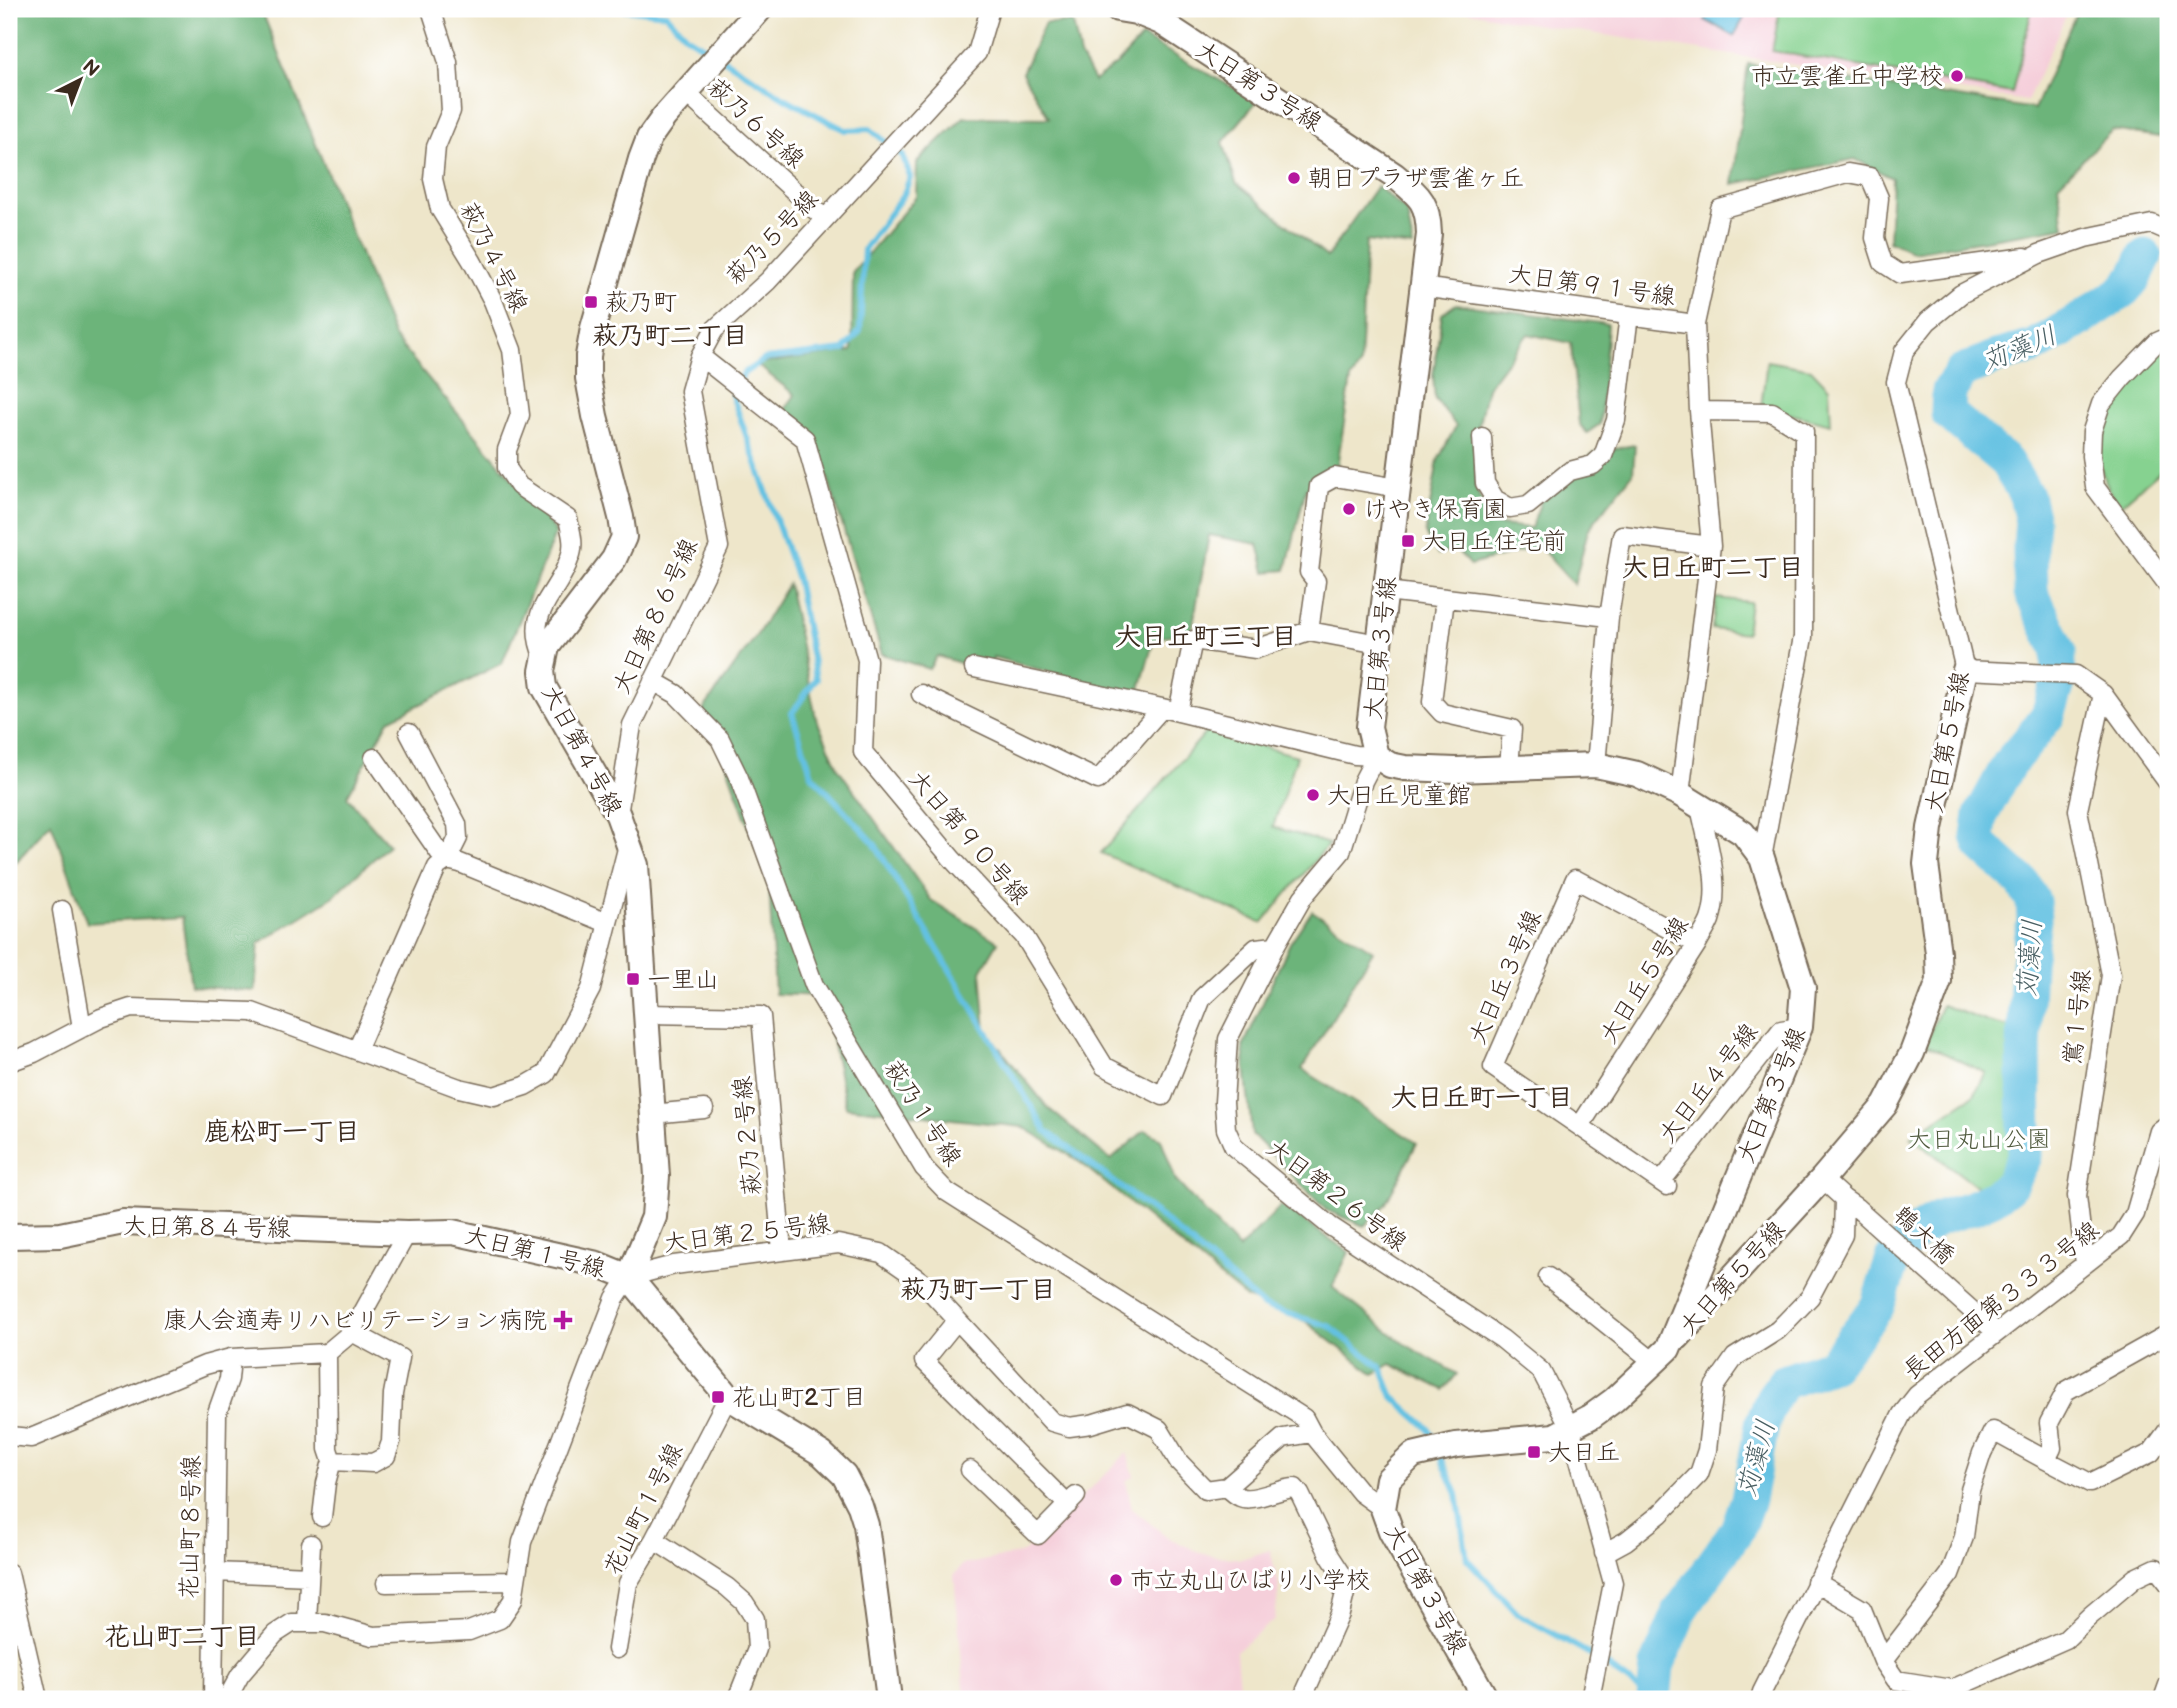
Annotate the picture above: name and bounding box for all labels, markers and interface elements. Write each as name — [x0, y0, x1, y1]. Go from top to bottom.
street label: 大日第３号線 — [1190, 35, 1327, 138]
north arrow — [46, 46, 116, 116]
text: N — [77, 55, 103, 82]
place label: 市立雲雀丘中学校 — [1751, 62, 1943, 91]
marker: 市立雲雀丘中学校 — [1949, 68, 1965, 84]
street label: 萩乃６号線 — [701, 72, 810, 174]
place label: 朝日プラザ雲雀ヶ丘 — [1308, 164, 1524, 193]
marker: 朝日プラザ雲雀ヶ丘 — [1286, 170, 1302, 186]
street label: 萩乃５号線 — [720, 184, 824, 291]
street label: 萩乃４号線 — [453, 197, 534, 317]
street label: 大日第９１号線 — [1507, 259, 1677, 312]
place label: 萩乃町 — [605, 288, 677, 317]
marker: 萩乃町 — [583, 294, 599, 310]
water label: 苅藻川 — [1978, 320, 2062, 379]
district label: 萩乃町二丁目 — [592, 321, 748, 352]
place label: けやき保育園 — [1363, 495, 1507, 524]
marker: けやき保育園 — [1341, 501, 1357, 517]
place label: 大日丘住宅前 — [1422, 527, 1566, 556]
marker: 大日丘住宅前 — [1400, 533, 1416, 549]
street label: 大日第８６号線 — [607, 534, 704, 698]
district label: 大日丘町二丁目 — [1622, 553, 1804, 584]
street label: 大日第３号線 — [1359, 575, 1402, 721]
district label: 大日丘町三丁目 — [1115, 622, 1297, 653]
street label: 大日第５号線 — [1920, 669, 1975, 816]
street label: 大日第４号線 — [535, 680, 628, 821]
street label: 大日第９０号線 — [903, 764, 1035, 910]
place label: 大日丘児童館 — [1327, 781, 1471, 810]
marker: 大日丘児童館 — [1305, 787, 1321, 803]
street label: 大日丘３号線 — [1463, 906, 1548, 1049]
street label: 大日丘５号線 — [1594, 912, 1695, 1049]
water label: 苅藻川 — [2012, 918, 2049, 998]
place label: 一里山 — [647, 965, 719, 994]
street label: 鴬１号線 — [2058, 968, 2097, 1066]
marker: 一里山 — [625, 971, 641, 987]
street label: 大日丘４号線 — [1653, 1018, 1764, 1149]
street label: 大日第３号線 — [1731, 1023, 1812, 1167]
street label: 萩乃１号線 — [878, 1055, 967, 1171]
street label: 萩乃２号線 — [728, 1075, 767, 1197]
district label: 大日丘町一丁目 — [1391, 1083, 1573, 1114]
district label: 鹿松町一丁目 — [204, 1117, 360, 1148]
park label: 大日丸山公園 — [1907, 1125, 2051, 1154]
street label: 大日第２６号線 — [1261, 1133, 1413, 1258]
street label: 鵯大橋 — [1887, 1201, 1960, 1270]
street label: 大日第２５号線 — [662, 1209, 832, 1258]
street label: 大日第８４号線 — [123, 1212, 291, 1243]
street label: 大日第５号線 — [1673, 1215, 1791, 1342]
street label: 長田方面第３３３号線 — [1898, 1215, 2105, 1386]
street label: 大日第１号線 — [462, 1221, 608, 1284]
district label: 萩乃町一丁目 — [900, 1275, 1056, 1306]
place label: 康人会適寿リハビリテーション病院 — [163, 1306, 547, 1335]
marker: 康人会適寿リハビリテーション病院 — [553, 1310, 573, 1330]
place label: 花山町2丁目 — [732, 1383, 866, 1412]
marker: 花山町2丁目 — [710, 1389, 726, 1405]
water label: 苅藻川 — [1732, 1417, 1783, 1500]
street label: 花山町１号線 — [598, 1438, 689, 1580]
place label: 大日丘 — [1548, 1438, 1620, 1467]
marker: 大日丘 — [1526, 1444, 1542, 1460]
street label: 花山町８号線 — [175, 1455, 206, 1599]
street label: 大日第３号線 — [1378, 1519, 1473, 1659]
place label: 市立丸山ひばり小学校 — [1130, 1566, 1370, 1595]
marker: 市立丸山ひばり小学校 — [1108, 1572, 1124, 1588]
district label: 花山町二丁目 — [104, 1622, 260, 1653]

